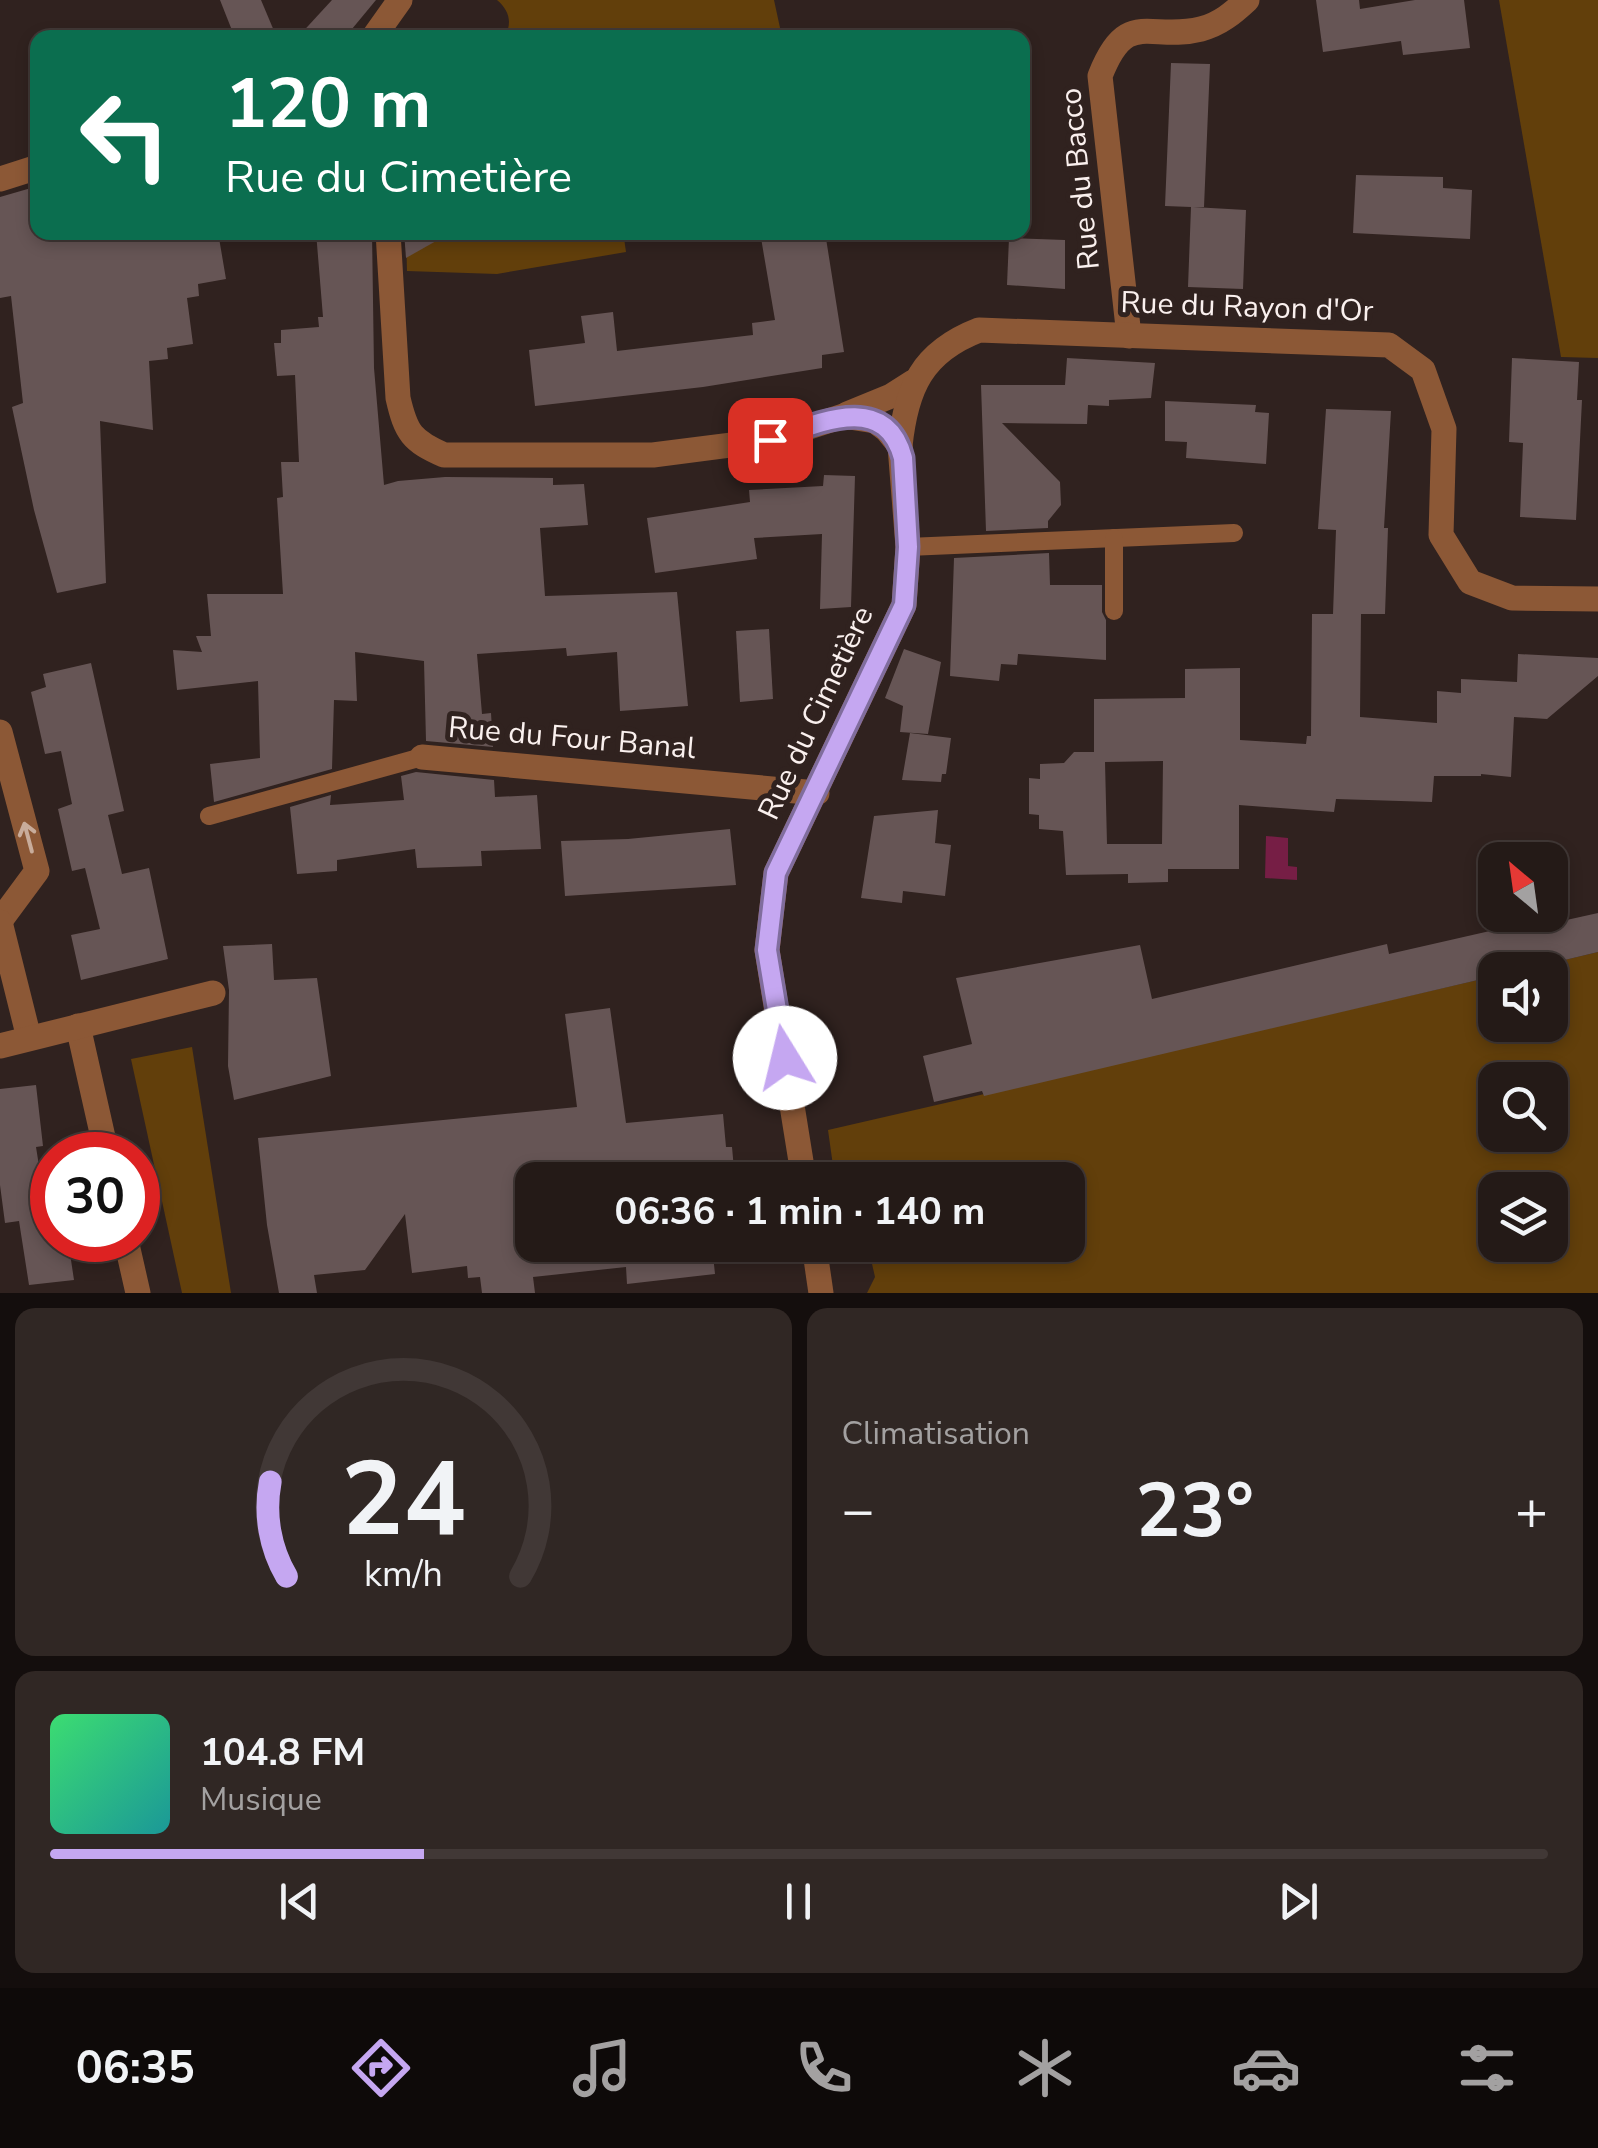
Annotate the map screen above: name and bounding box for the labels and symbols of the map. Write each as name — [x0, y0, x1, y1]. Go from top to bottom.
street label: Rue du Bacco — [1050, 86, 1110, 272]
street label: Rue du Rayon d'Or — [1120, 282, 1374, 332]
pin — [728, 398, 813, 483]
street label: Rue du Cimetière — [749, 600, 883, 826]
street label: Rue du Four Banal — [446, 707, 698, 769]
one-way arrow — [18, 822, 37, 853]
north arrow — [1478, 842, 1568, 932]
position arrow — [733, 1006, 837, 1110]
speed limit sign: 30 — [30, 1132, 160, 1262]

